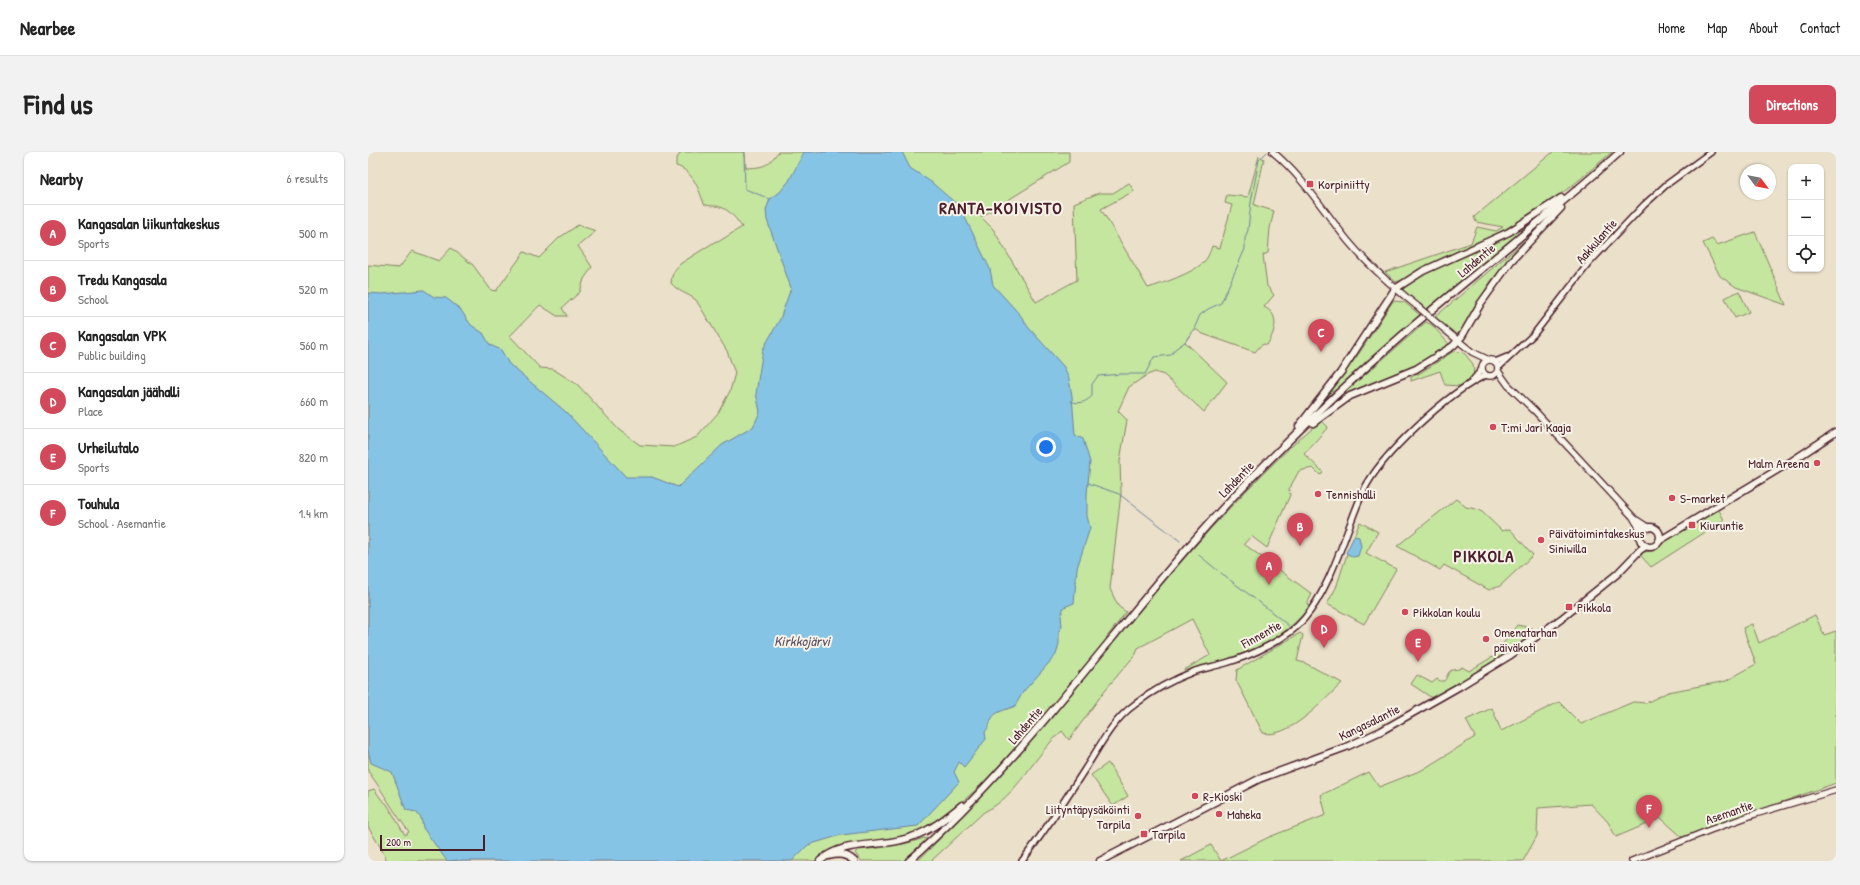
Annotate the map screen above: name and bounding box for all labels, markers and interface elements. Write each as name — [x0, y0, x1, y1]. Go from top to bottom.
text: Nearbee — [20, 15, 75, 41]
text: Home — [1658, 18, 1685, 37]
text: Map — [1707, 18, 1727, 37]
text: About — [1749, 18, 1778, 37]
text: Contact — [1800, 18, 1840, 37]
text: Find us — [24, 85, 93, 123]
button: Directions — [1749, 85, 1836, 124]
north arrow — [1740, 164, 1776, 200]
map controls — [1788, 164, 1824, 272]
button: + — [1788, 164, 1824, 200]
text: Nearby — [40, 167, 83, 190]
text: 6 results — [287, 169, 328, 187]
place label: Korpiniitty — [1318, 175, 1370, 193]
marker: Korpiniitty — [1305, 179, 1315, 189]
district label: RANTA-KOIVISTO — [939, 196, 1063, 219]
button: − — [1788, 200, 1824, 236]
text: Kangasalan liikuntakeskus — [78, 213, 220, 234]
street label: Aakkulantie — [1571, 215, 1621, 267]
text: A — [50, 224, 56, 242]
text: 500 m — [299, 224, 328, 242]
text: Sports — [78, 234, 109, 252]
button: locate — [1788, 236, 1824, 272]
street label: Lahdentie — [1453, 239, 1499, 281]
text: Tredu Kangasala — [78, 269, 167, 290]
text: B — [50, 280, 56, 298]
text: 520 m — [299, 280, 328, 298]
text: School — [78, 290, 108, 308]
pin: C — [1308, 319, 1334, 352]
text: Kangasalan VPK — [78, 325, 166, 346]
text: C — [49, 336, 57, 354]
text: 560 m — [300, 336, 328, 354]
text: Public building — [78, 346, 146, 364]
text: Kangasalan jäähalli — [78, 381, 180, 402]
text: D — [50, 392, 56, 410]
text: 660 m — [300, 392, 328, 410]
text: Place — [78, 402, 103, 420]
place label: T:mi Jari Kaaja — [1501, 418, 1571, 436]
marker: T:mi Jari Kaaja — [1488, 422, 1498, 432]
text: Urheilutalo — [78, 437, 139, 458]
your location — [1036, 437, 1056, 457]
text: E — [50, 448, 56, 466]
text: 820 m — [299, 448, 328, 466]
place label: Malm Areena — [1748, 454, 1809, 472]
street label: Lahdentie — [1214, 457, 1258, 501]
text: Sports — [78, 458, 109, 476]
marker: Malm Areena — [1812, 458, 1822, 468]
place label: Tennishalli — [1326, 485, 1376, 503]
marker: Tennishalli — [1313, 489, 1323, 499]
place label: S-market — [1680, 489, 1726, 507]
text: Touhula — [78, 493, 119, 514]
marker: S-market — [1667, 493, 1677, 503]
text: F — [51, 504, 55, 522]
text: 1.4 km — [298, 504, 328, 522]
pin: B — [1287, 513, 1313, 546]
text: School · Asemantie — [78, 514, 166, 532]
place label: Kiuruntie — [1700, 516, 1744, 534]
marker: Kiuruntie — [1687, 520, 1697, 530]
place label: Päivätoimintakeskus Siniwilla — [1549, 524, 1645, 557]
marker: Päivätoimintakeskus Siniwilla — [1536, 535, 1546, 545]
district label: PIKKOLA — [1453, 544, 1515, 567]
pin: A — [1256, 552, 1282, 585]
place label: Pikkola — [1577, 598, 1611, 616]
marker: Pikkola — [1564, 602, 1574, 612]
place label: Pikkolan koulu — [1413, 603, 1480, 621]
marker: Pikkolan koulu — [1400, 607, 1410, 617]
pin: D — [1311, 615, 1337, 648]
street label: Finnentie — [1237, 616, 1284, 653]
place label: Omenatarhan päiväkoti — [1494, 623, 1557, 656]
pin: E — [1405, 629, 1431, 662]
water label: Kirkkojärvi — [774, 631, 832, 650]
marker: Omenatarhan päiväkoti — [1481, 634, 1491, 644]
street label: Kangasalantie — [1336, 699, 1402, 745]
street label: Lahdentie — [1004, 702, 1046, 748]
place label: R-Kioski — [1203, 787, 1242, 805]
marker: R-Kioski — [1190, 791, 1200, 801]
pin: F — [1636, 795, 1662, 828]
street label: Asemantie — [1703, 796, 1755, 828]
place label: Liityntäpysäköinti Tarpila — [1046, 800, 1130, 833]
place label: Maheka — [1227, 805, 1261, 823]
marker: Maheka — [1214, 809, 1224, 819]
marker: Liityntäpysäköinti Tarpila — [1133, 811, 1143, 821]
place label: Tarpila — [1152, 825, 1185, 843]
marker: Tarpila — [1139, 829, 1149, 839]
scale bar — [380, 833, 485, 852]
text: 200 m — [386, 835, 411, 849]

